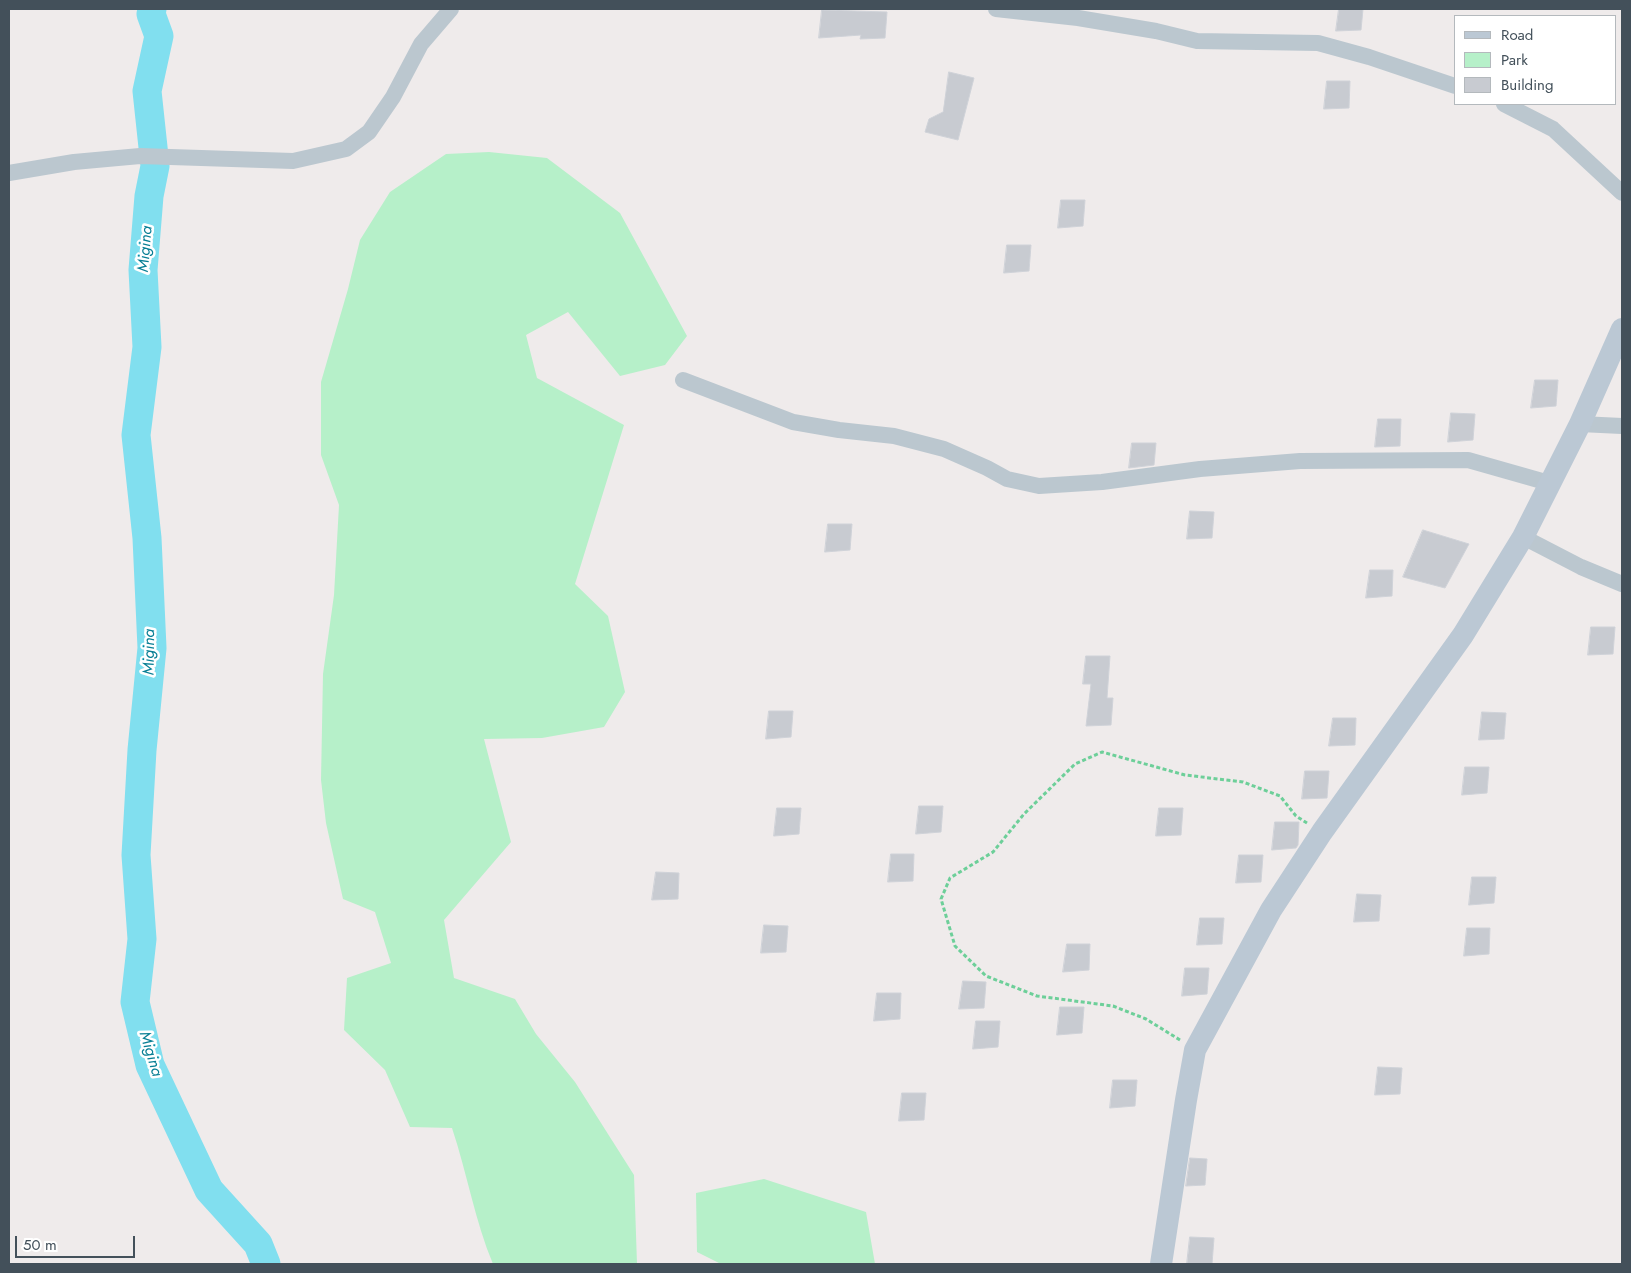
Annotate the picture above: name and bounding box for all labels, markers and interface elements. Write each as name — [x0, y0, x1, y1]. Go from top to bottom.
legend — [1454, 15, 1616, 105]
text: Road — [1501, 24, 1533, 46]
text: Park — [1501, 49, 1528, 71]
text: Building — [1501, 74, 1553, 96]
water label: Migina — [134, 225, 158, 273]
water label: Migina — [140, 629, 160, 675]
water label: Migina — [134, 1029, 166, 1079]
scale bar — [18, 1226, 138, 1258]
text: 50 m — [23, 1234, 57, 1256]

